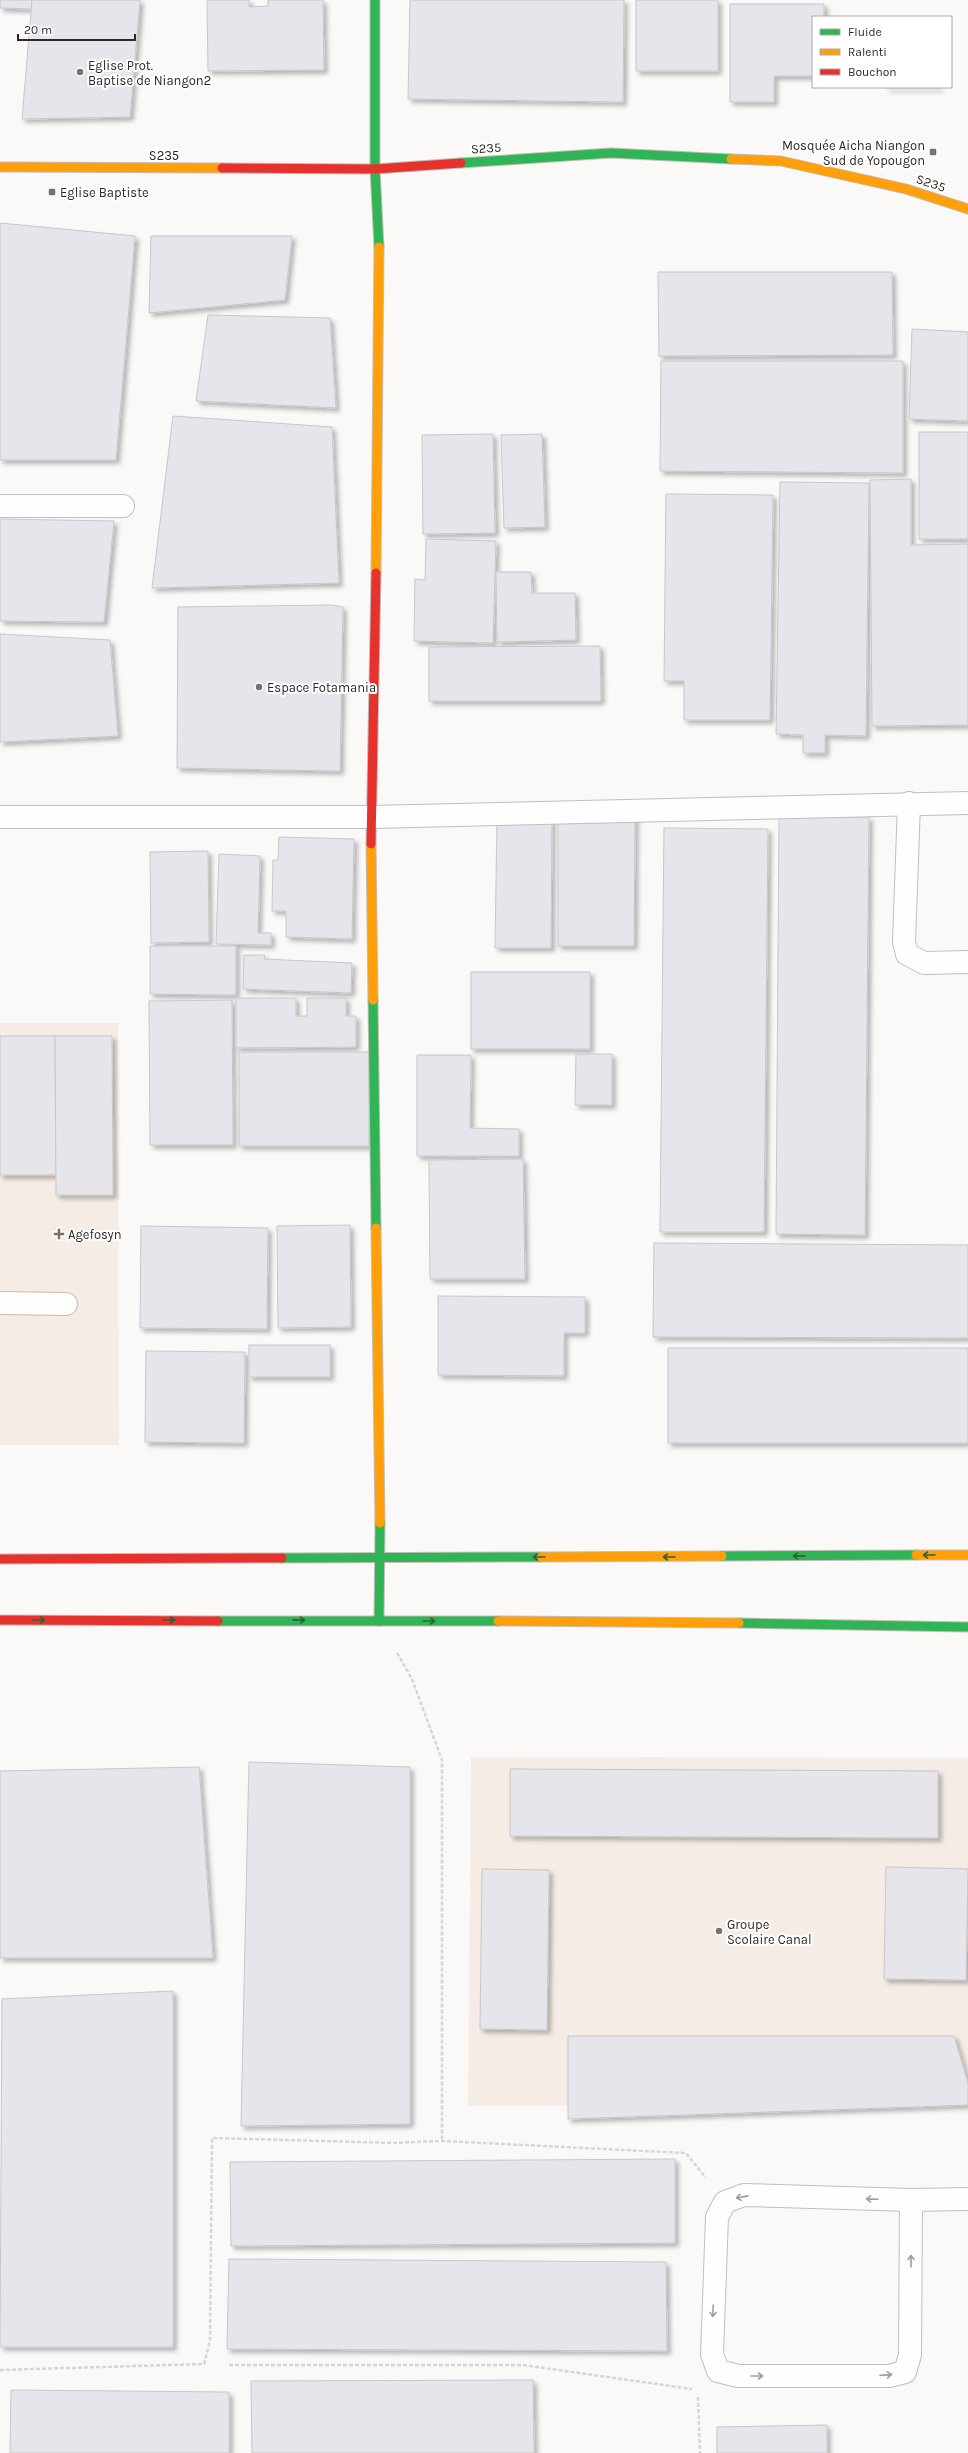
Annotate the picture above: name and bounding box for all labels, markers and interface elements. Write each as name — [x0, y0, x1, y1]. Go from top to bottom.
scale bar — [18, 16, 135, 42]
legend — [812, 16, 952, 88]
text: 20 m — [24, 23, 52, 37]
text: Fluide — [848, 25, 882, 39]
text: Ralenti — [848, 45, 887, 59]
place label: Eglise Prot. Baptise de Niangon2 — [88, 58, 211, 88]
text: Bouchon — [848, 65, 897, 79]
marker: Eglise Prot. Baptise de Niangon2 — [75, 67, 85, 77]
place label: Mosquée Aicha Niangon Sud de Yopougon — [782, 138, 925, 168]
street label: S235 — [470, 139, 502, 157]
marker: Mosquée Aicha Niangon Sud de Yopougon — [928, 147, 938, 157]
street label: S235 — [149, 148, 179, 163]
street label: S235 — [914, 171, 948, 195]
place label: Eglise Baptiste — [60, 185, 149, 200]
marker: Eglise Baptiste — [47, 187, 57, 197]
place label: Espace Fotamania — [267, 680, 376, 695]
marker: Espace Fotamania — [254, 682, 264, 692]
place label: Agefosyn — [68, 1227, 122, 1242]
marker: Agefosyn — [53, 1228, 65, 1240]
one-way arrow — [923, 1551, 936, 1559]
one-way arrow — [793, 1552, 806, 1560]
one-way arrow — [533, 1553, 546, 1561]
one-way arrow — [663, 1553, 676, 1561]
one-way arrow — [32, 1616, 45, 1624]
one-way arrow — [162, 1616, 175, 1624]
one-way arrow — [292, 1616, 305, 1624]
one-way arrow — [422, 1617, 435, 1625]
place label: Groupe Scolaire Canal — [727, 1917, 812, 1947]
marker: Groupe Scolaire Canal — [714, 1926, 724, 1936]
one-way arrow — [736, 2193, 749, 2201]
one-way arrow — [866, 2195, 879, 2202]
one-way arrow — [907, 2255, 915, 2268]
one-way arrow — [710, 2304, 717, 2317]
one-way arrow — [750, 2372, 763, 2380]
one-way arrow — [880, 2372, 893, 2379]

